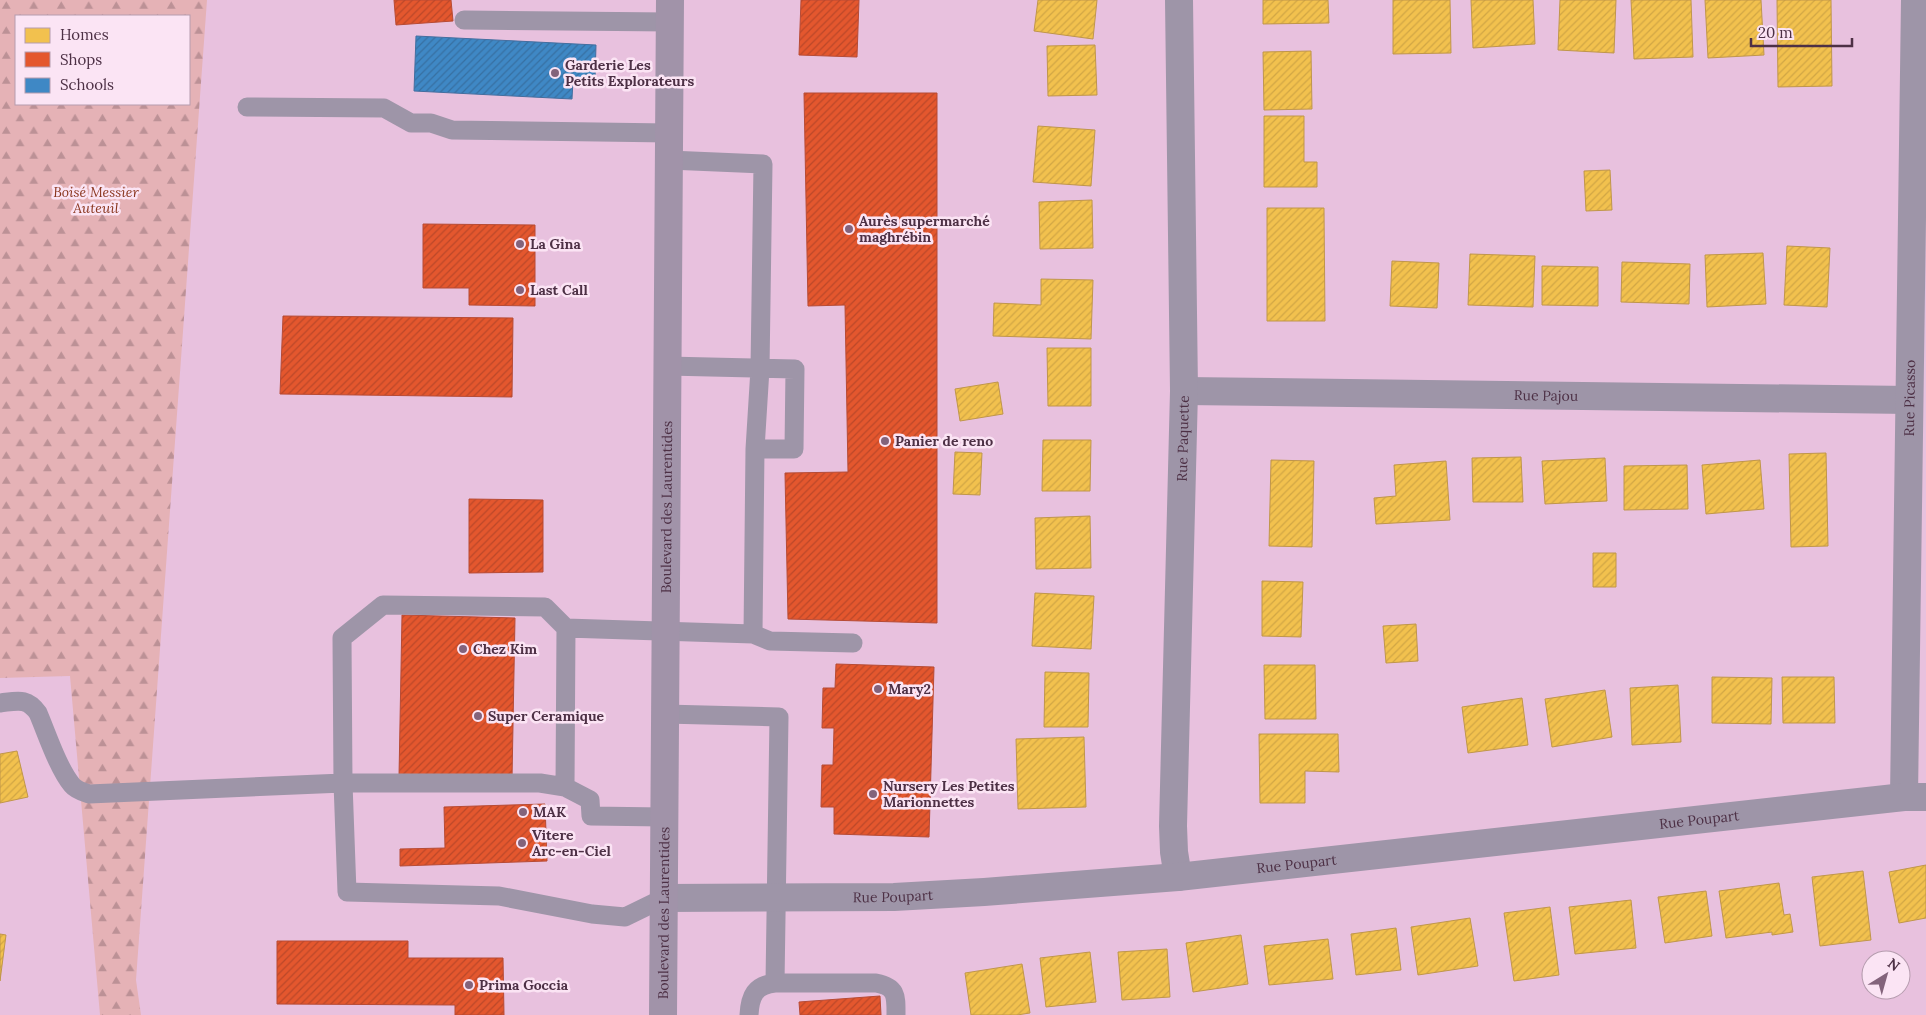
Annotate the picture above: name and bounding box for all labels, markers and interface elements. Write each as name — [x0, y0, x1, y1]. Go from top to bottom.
legend — [15, 15, 190, 105]
scale bar — [1751, 15, 1852, 47]
text: 20 m — [1758, 23, 1793, 42]
text: Homes — [60, 25, 109, 44]
text: Shops — [60, 50, 102, 69]
place label: Garderie Les Petits Explorateurs — [565, 56, 694, 90]
marker: Garderie Les Petits Explorateurs — [549, 67, 561, 79]
text: Schools — [60, 75, 114, 94]
park label: Boisé Messier Auteuil — [53, 183, 139, 217]
place label: Aurès supermarché maghrébin — [859, 212, 990, 246]
marker: Aurès supermarché maghrébin — [843, 223, 855, 235]
place label: La Gina — [530, 235, 581, 253]
marker: La Gina — [514, 238, 526, 250]
place label: Last Call — [530, 281, 588, 299]
marker: Last Call — [514, 284, 526, 296]
street label: Rue Picasso — [1900, 360, 1919, 437]
street label: Rue Pajou — [1514, 386, 1578, 405]
street label: Rue Paquette — [1173, 395, 1193, 482]
street label: Boulevard des Laurentides — [657, 421, 676, 593]
place label: Panier de reno — [895, 432, 993, 450]
marker: Panier de reno — [879, 435, 891, 447]
place label: Chez Kim — [473, 640, 537, 658]
marker: Chez Kim — [457, 643, 469, 655]
place label: Mary2 — [888, 680, 931, 698]
marker: Mary2 — [872, 683, 884, 695]
place label: Super Ceramique — [488, 707, 605, 725]
marker: Super Ceramique — [472, 710, 484, 722]
place label: Nursery Les Petites Marionnettes — [883, 777, 1015, 811]
marker: Nursery Les Petites Marionnettes — [867, 788, 879, 800]
place label: MAK — [533, 803, 566, 821]
marker: MAK — [517, 806, 529, 818]
street label: Rue Poupart — [1658, 806, 1741, 833]
place label: Vitere Arc-en-Ciel — [532, 826, 611, 860]
street label: Boulevard des Laurentides — [654, 827, 673, 999]
marker: Vitere Arc-en-Ciel — [516, 837, 528, 849]
street label: Rue Poupart — [1256, 851, 1338, 877]
street label: Rue Poupart — [853, 886, 934, 906]
north arrow — [1861, 950, 1911, 1000]
text: N — [1884, 954, 1904, 975]
place label: Prima Goccia — [479, 976, 569, 994]
marker: Prima Goccia — [463, 979, 475, 991]

